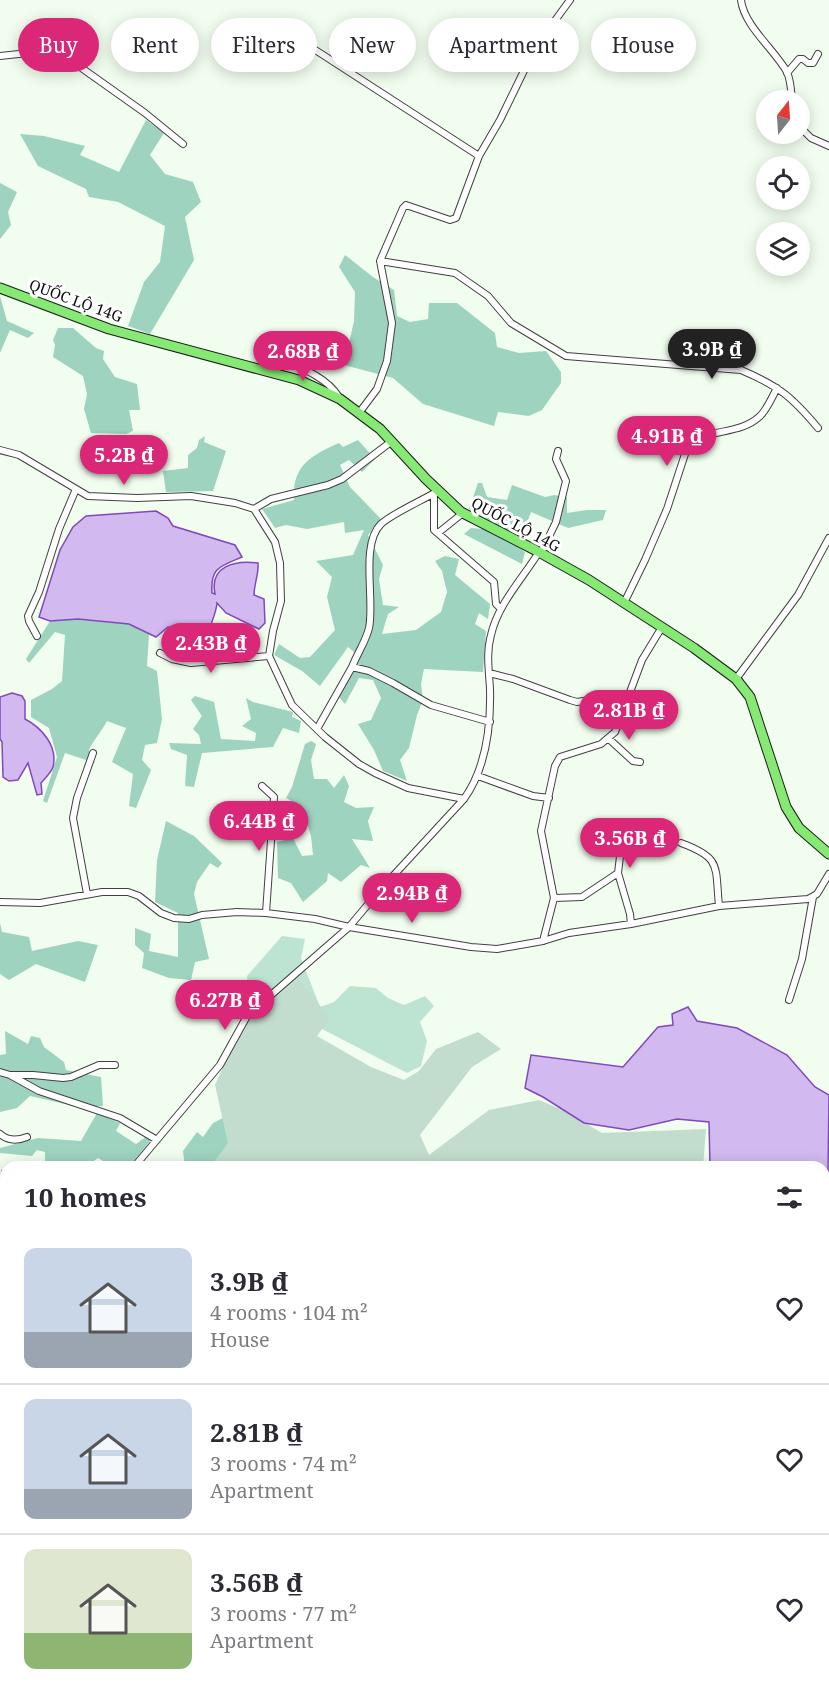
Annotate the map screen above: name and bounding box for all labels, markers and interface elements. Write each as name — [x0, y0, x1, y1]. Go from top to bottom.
chip: Buy — [18, 18, 99, 72]
chip: Rent — [111, 18, 199, 72]
chip: Filters — [211, 18, 317, 72]
chip: New — [329, 18, 416, 72]
chip: Apartment — [428, 18, 579, 72]
chip: House — [591, 18, 696, 72]
north arrow — [756, 90, 810, 144]
map controls — [756, 90, 810, 276]
button: locate — [756, 156, 810, 210]
button: layers — [756, 222, 810, 276]
street label: QUỐC LỘ 14G — [27, 274, 126, 326]
pin: 3.9B ₫ — [663, 329, 761, 380]
pin: 2.68B ₫ — [248, 331, 358, 382]
text: 3.9B ₫ — [682, 335, 742, 362]
text: 2.68B ₫ — [267, 337, 339, 364]
pin: 4.91B ₫ — [612, 416, 722, 467]
text: 4.91B ₫ — [631, 422, 703, 449]
pin: 5.2B ₫ — [75, 435, 173, 486]
text: 5.2B ₫ — [94, 441, 154, 468]
street label: QUỐC LỘ 14G — [468, 492, 564, 556]
pin: 2.43B ₫ — [156, 623, 266, 674]
text: 2.43B ₫ — [175, 629, 247, 656]
pin: 2.81B ₫ — [574, 690, 684, 741]
text: 2.81B ₫ — [593, 696, 665, 723]
pin: 6.44B ₫ — [204, 801, 314, 852]
text: 6.44B ₫ — [223, 807, 295, 834]
pin: 3.56B ₫ — [575, 818, 685, 869]
text: 3.56B ₫ — [594, 824, 666, 851]
pin: 2.94B ₫ — [357, 873, 467, 924]
text: 2.94B ₫ — [376, 879, 448, 906]
pin: 6.27B ₫ — [170, 980, 280, 1031]
text: 6.27B ₫ — [189, 986, 261, 1013]
text: 10 homes — [24, 1179, 146, 1215]
icon: filters — [773, 1181, 806, 1214]
text: 3.9B ₫ — [210, 1263, 288, 1299]
icon: home — [72, 1272, 144, 1344]
icon: heart — [773, 1292, 806, 1325]
text: 4 rooms · 104 m² — [210, 1299, 368, 1326]
text: House — [210, 1326, 270, 1353]
text: 2.81B ₫ — [210, 1414, 303, 1450]
icon: home — [72, 1423, 144, 1495]
icon: heart — [773, 1443, 806, 1476]
text: 3 rooms · 74 m² — [210, 1450, 357, 1477]
text: Apartment — [210, 1477, 314, 1504]
text: 3.56B ₫ — [210, 1564, 303, 1600]
icon: home — [72, 1573, 144, 1645]
icon: heart — [773, 1593, 806, 1626]
text: 3 rooms · 77 m² — [210, 1600, 357, 1627]
text: Apartment — [210, 1627, 314, 1654]

